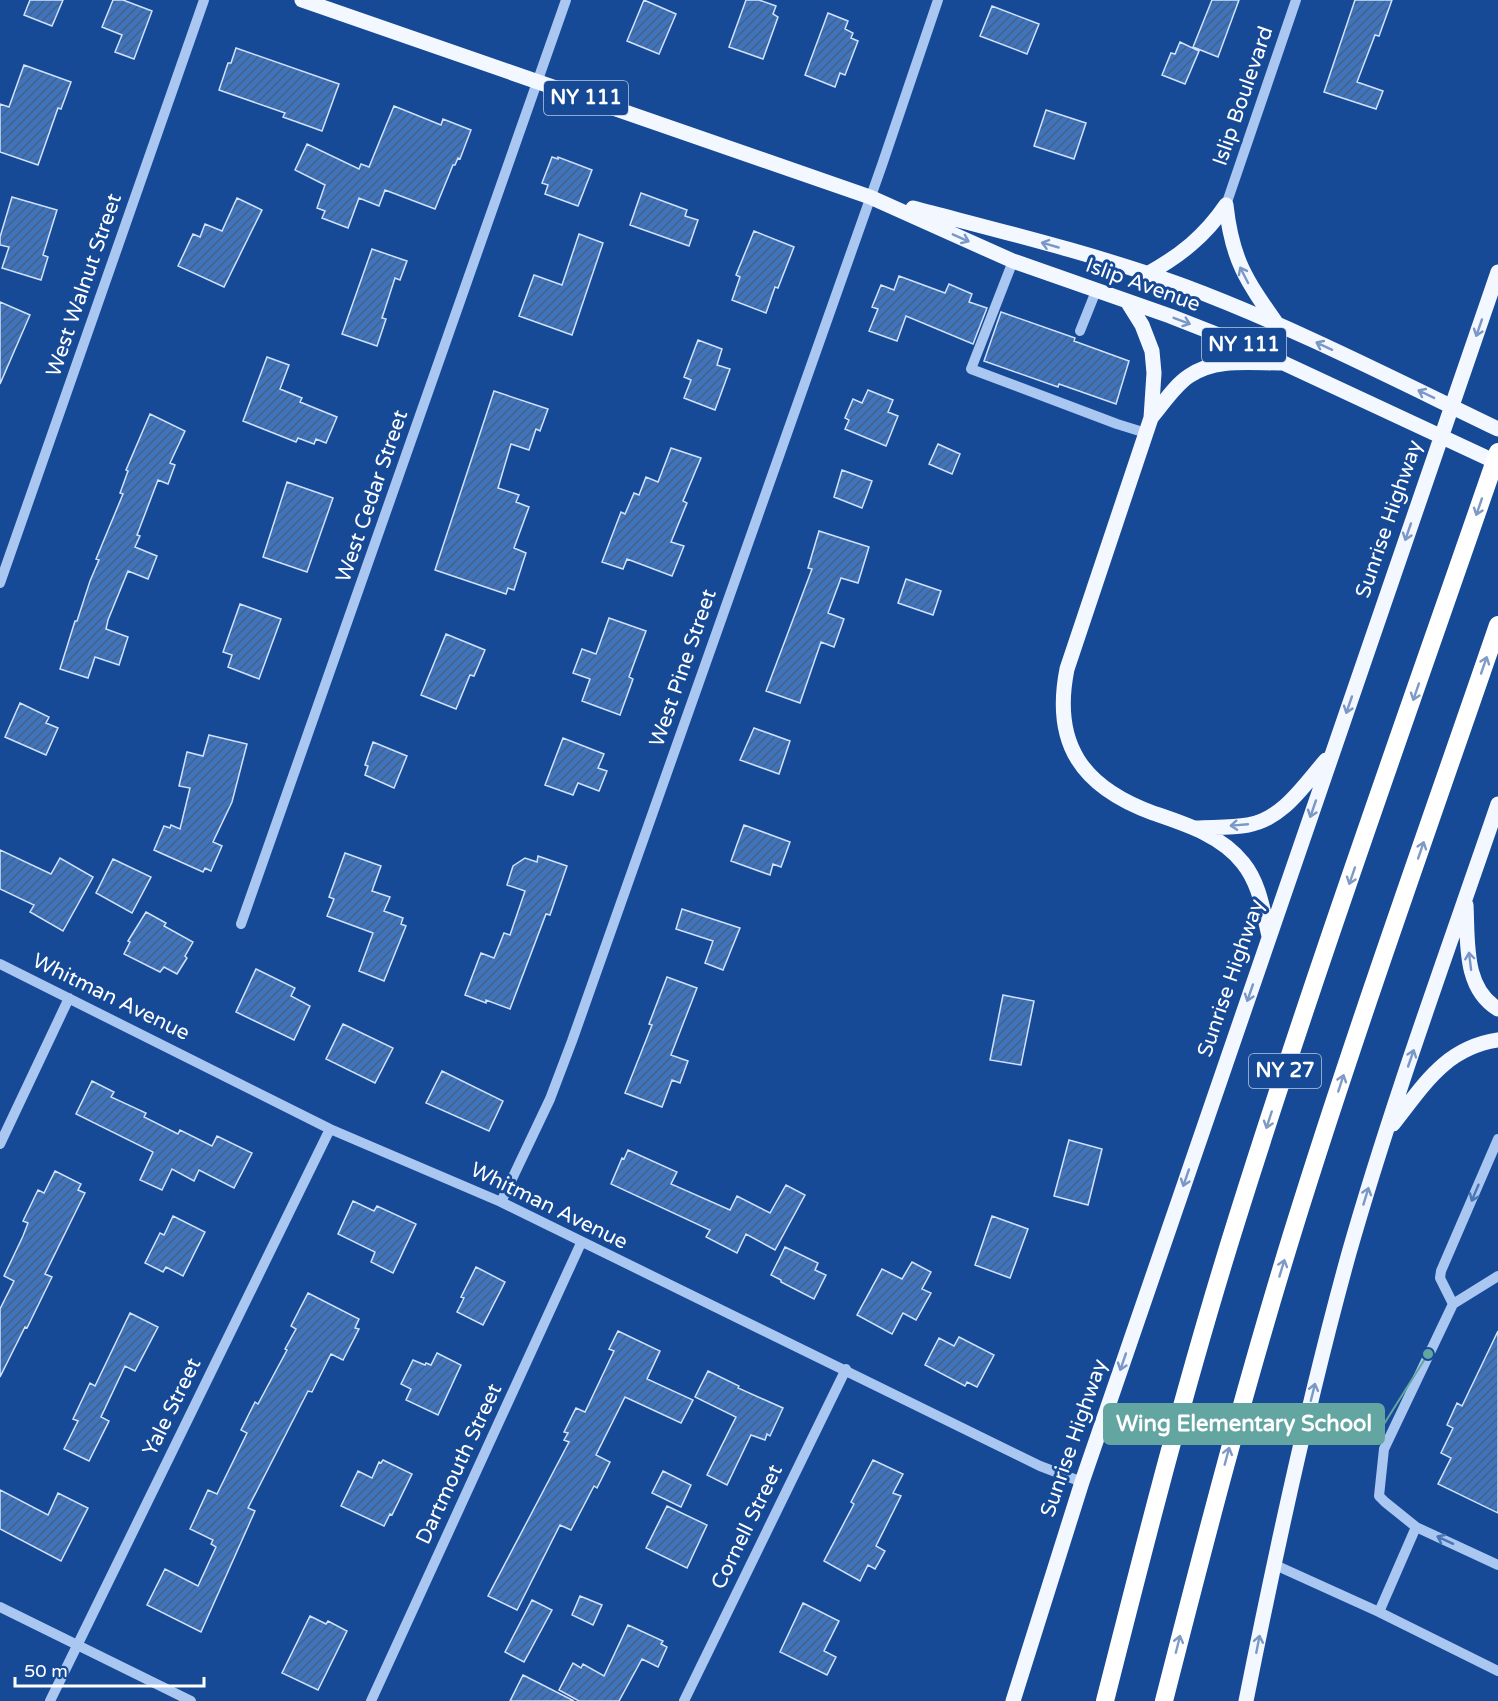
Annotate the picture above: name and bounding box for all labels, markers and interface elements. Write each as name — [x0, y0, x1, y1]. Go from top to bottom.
street label: Islip Boulevard — [1207, 23, 1279, 169]
road number: NY 111 — [544, 81, 628, 115]
street label: West Walnut Street — [41, 190, 127, 380]
one-way arrow — [952, 233, 970, 244]
one-way arrow — [1041, 238, 1060, 250]
street label: Islip Avenue — [1082, 253, 1204, 317]
one-way arrow — [1238, 267, 1250, 285]
one-way arrow — [1172, 316, 1191, 327]
one-way arrow — [1472, 318, 1483, 337]
road number: NY 111 — [1202, 328, 1286, 362]
one-way arrow — [1316, 340, 1334, 352]
one-way arrow — [1418, 388, 1436, 400]
street label: West Cedar Street — [331, 407, 413, 585]
street label: Sunrise Highway — [1350, 437, 1428, 601]
one-way arrow — [1473, 497, 1484, 516]
one-way arrow — [1402, 522, 1413, 541]
street label: West Pine Street — [644, 586, 722, 750]
one-way arrow — [1479, 656, 1490, 675]
one-way arrow — [1409, 682, 1420, 700]
one-way arrow — [1343, 695, 1354, 714]
one-way arrow — [1307, 799, 1318, 818]
one-way arrow — [1230, 820, 1250, 831]
one-way arrow — [1416, 841, 1427, 859]
one-way arrow — [1346, 866, 1357, 885]
street label: Sunrise Highway — [1192, 896, 1270, 1060]
street label: Whitman Avenue — [28, 948, 194, 1046]
one-way arrow — [1464, 951, 1475, 971]
one-way arrow — [1243, 983, 1254, 1002]
one-way arrow — [1407, 1049, 1418, 1068]
road number: NY 27 — [1249, 1054, 1321, 1088]
one-way arrow — [1336, 1074, 1347, 1093]
one-way arrow — [1263, 1110, 1274, 1129]
street label: Whitman Avenue — [466, 1157, 632, 1255]
one-way arrow — [1180, 1168, 1191, 1187]
one-way arrow — [1469, 1183, 1480, 1202]
one-way arrow — [1361, 1187, 1372, 1206]
one-way arrow — [1277, 1259, 1288, 1278]
one-way arrow — [1117, 1352, 1128, 1371]
street label: Yale Street — [138, 1354, 206, 1460]
street label: Sunrise Highway — [1035, 1356, 1113, 1520]
street label: Dartmouth Street — [411, 1380, 507, 1548]
one-way arrow — [1307, 1382, 1319, 1401]
callout: Wing Elementary School — [1104, 1404, 1384, 1444]
text: Wing Elementary School — [1116, 1411, 1372, 1437]
one-way arrow — [1222, 1447, 1234, 1466]
street label: Cornell Street — [706, 1461, 788, 1593]
one-way arrow — [1437, 1534, 1455, 1546]
one-way arrow — [1253, 1634, 1264, 1654]
one-way arrow — [1173, 1635, 1185, 1654]
scale bar — [15, 1650, 204, 1688]
text: 50 m — [24, 1660, 68, 1682]

